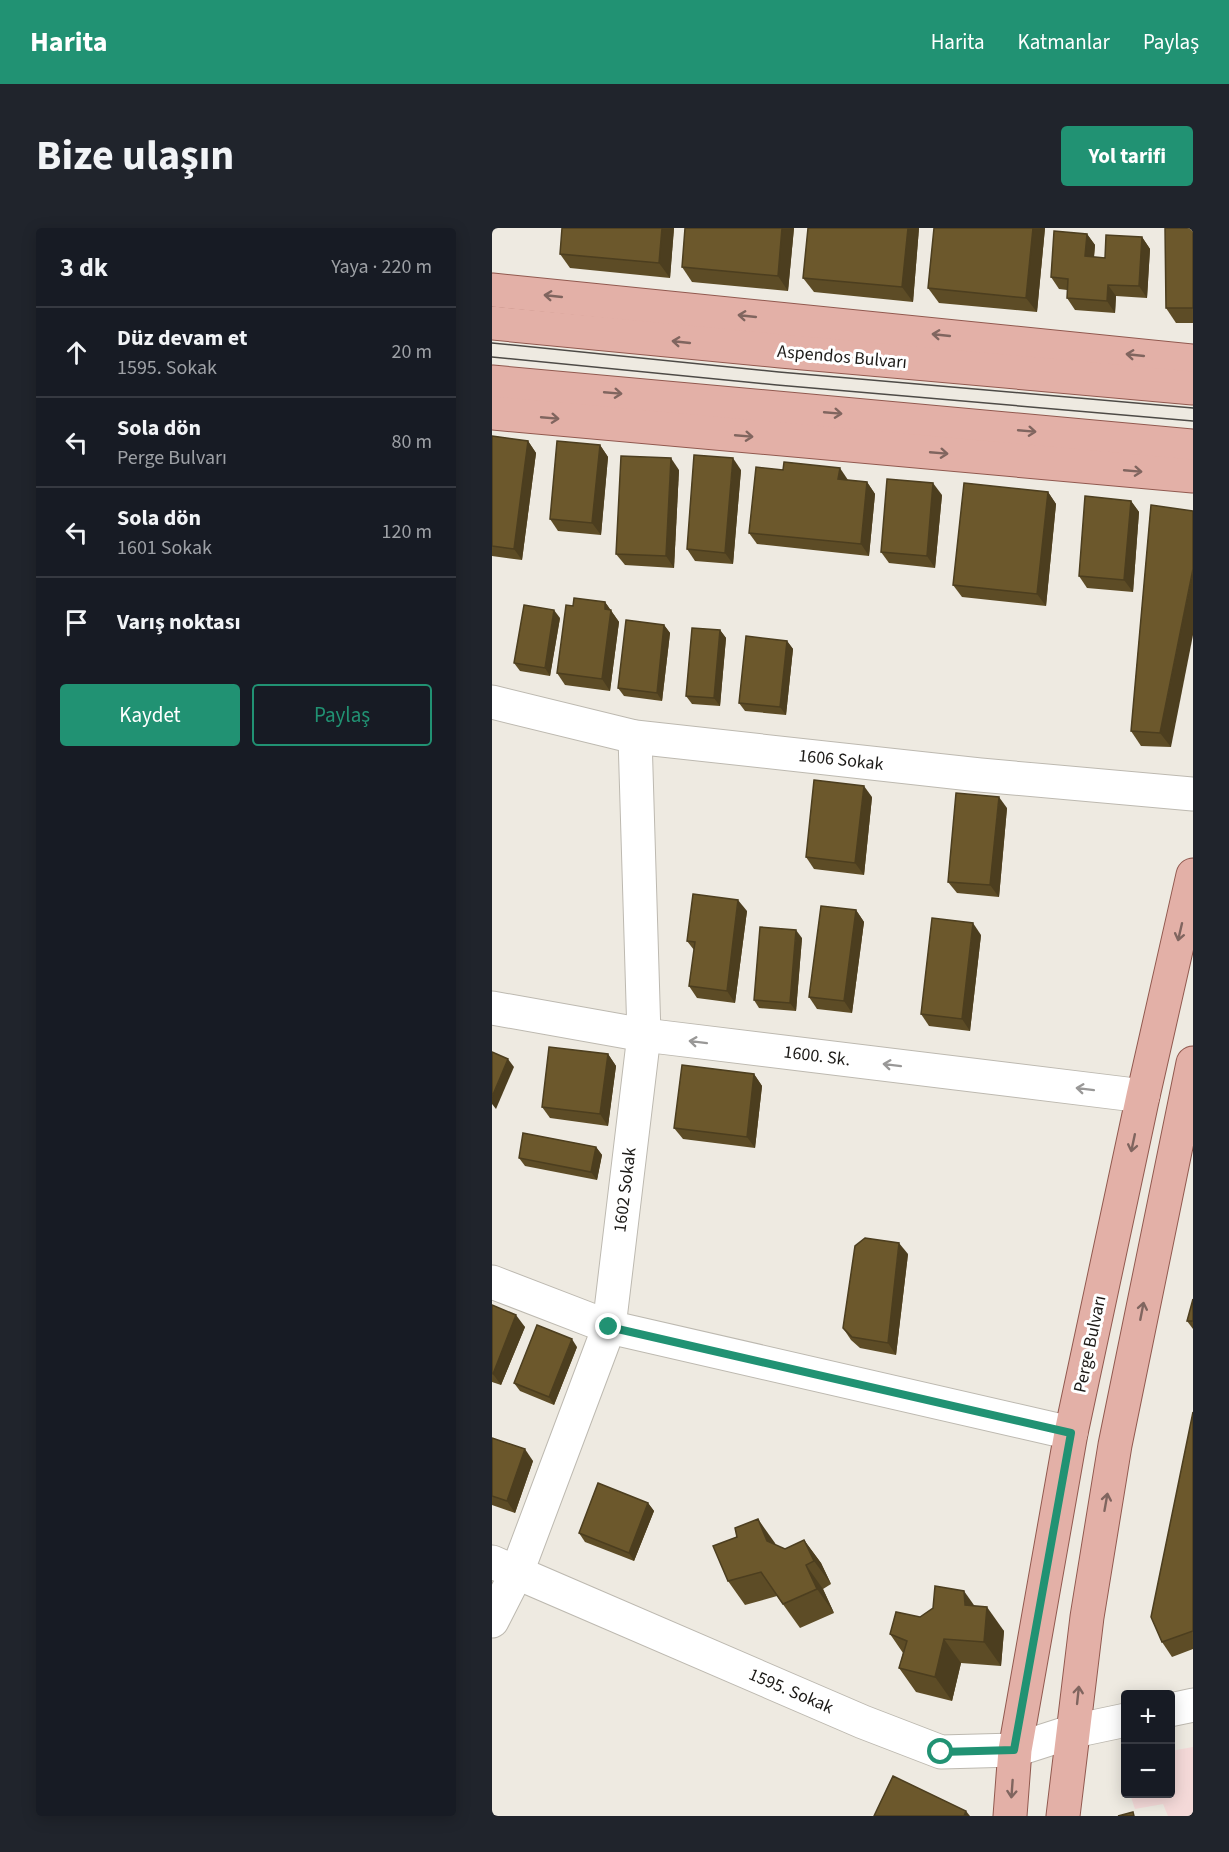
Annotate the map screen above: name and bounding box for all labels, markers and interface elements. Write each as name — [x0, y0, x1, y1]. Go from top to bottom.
text: Harita — [30, 22, 107, 62]
text: Harita — [931, 27, 985, 57]
text: Katmanlar — [1018, 27, 1110, 57]
text: Paylaş — [1143, 27, 1199, 57]
text: Bize ulaşın — [36, 126, 234, 186]
button: Yol tarifi — [1061, 126, 1193, 186]
text: 3 dk — [60, 249, 108, 286]
text: Yaya · 220 m — [331, 253, 432, 281]
one-way arrow — [543, 290, 563, 301]
one-way arrow — [737, 310, 757, 321]
text: Düz devam et — [117, 322, 247, 354]
one-way arrow — [931, 330, 951, 341]
icon: ahead — [60, 336, 93, 369]
one-way arrow — [671, 336, 691, 347]
text: 20 m — [392, 338, 432, 366]
street label: Aspendos Bulvarı — [776, 339, 908, 375]
one-way arrow — [1125, 349, 1145, 360]
text: 1595. Sokak — [117, 354, 217, 382]
one-way arrow — [603, 388, 622, 399]
one-way arrow — [823, 408, 842, 419]
text: Sola dön — [117, 412, 201, 444]
one-way arrow — [540, 413, 560, 424]
icon: left — [60, 426, 93, 459]
one-way arrow — [1017, 426, 1037, 437]
text: 80 m — [392, 428, 432, 456]
one-way arrow — [734, 431, 754, 442]
text: Perge Bulvarı — [117, 444, 227, 472]
one-way arrow — [928, 448, 948, 459]
one-way arrow — [1122, 466, 1142, 477]
text: Sola dön — [117, 502, 201, 534]
icon: left — [60, 516, 93, 549]
text: 120 m — [382, 518, 432, 546]
text: 1601 Sokak — [117, 534, 212, 562]
icon: arrive — [60, 606, 93, 639]
text: Varış noktası — [117, 606, 241, 638]
button: Kaydet — [60, 684, 240, 746]
button: Paylaş — [252, 684, 432, 746]
street label: 1606 Sokak — [797, 743, 885, 777]
one-way arrow — [1174, 922, 1185, 942]
one-way arrow — [689, 1036, 709, 1047]
street label: 1600. Sk. — [782, 1040, 852, 1072]
one-way arrow — [882, 1060, 902, 1071]
one-way arrow — [1076, 1083, 1096, 1094]
one-way arrow — [1127, 1133, 1138, 1152]
street label: 1602 Sokak — [607, 1146, 643, 1234]
street label: Perge Bulvarı — [1067, 1293, 1113, 1395]
one-way arrow — [1137, 1302, 1148, 1321]
route end — [595, 1313, 621, 1339]
one-way arrow — [1101, 1493, 1112, 1513]
street label: 1595. Sokak — [745, 1662, 837, 1720]
one-way arrow — [1073, 1686, 1084, 1706]
map controls — [1121, 1690, 1175, 1798]
button: + — [1121, 1690, 1175, 1744]
route start — [927, 1738, 953, 1764]
button: − — [1121, 1744, 1175, 1798]
one-way arrow — [1006, 1778, 1017, 1798]

